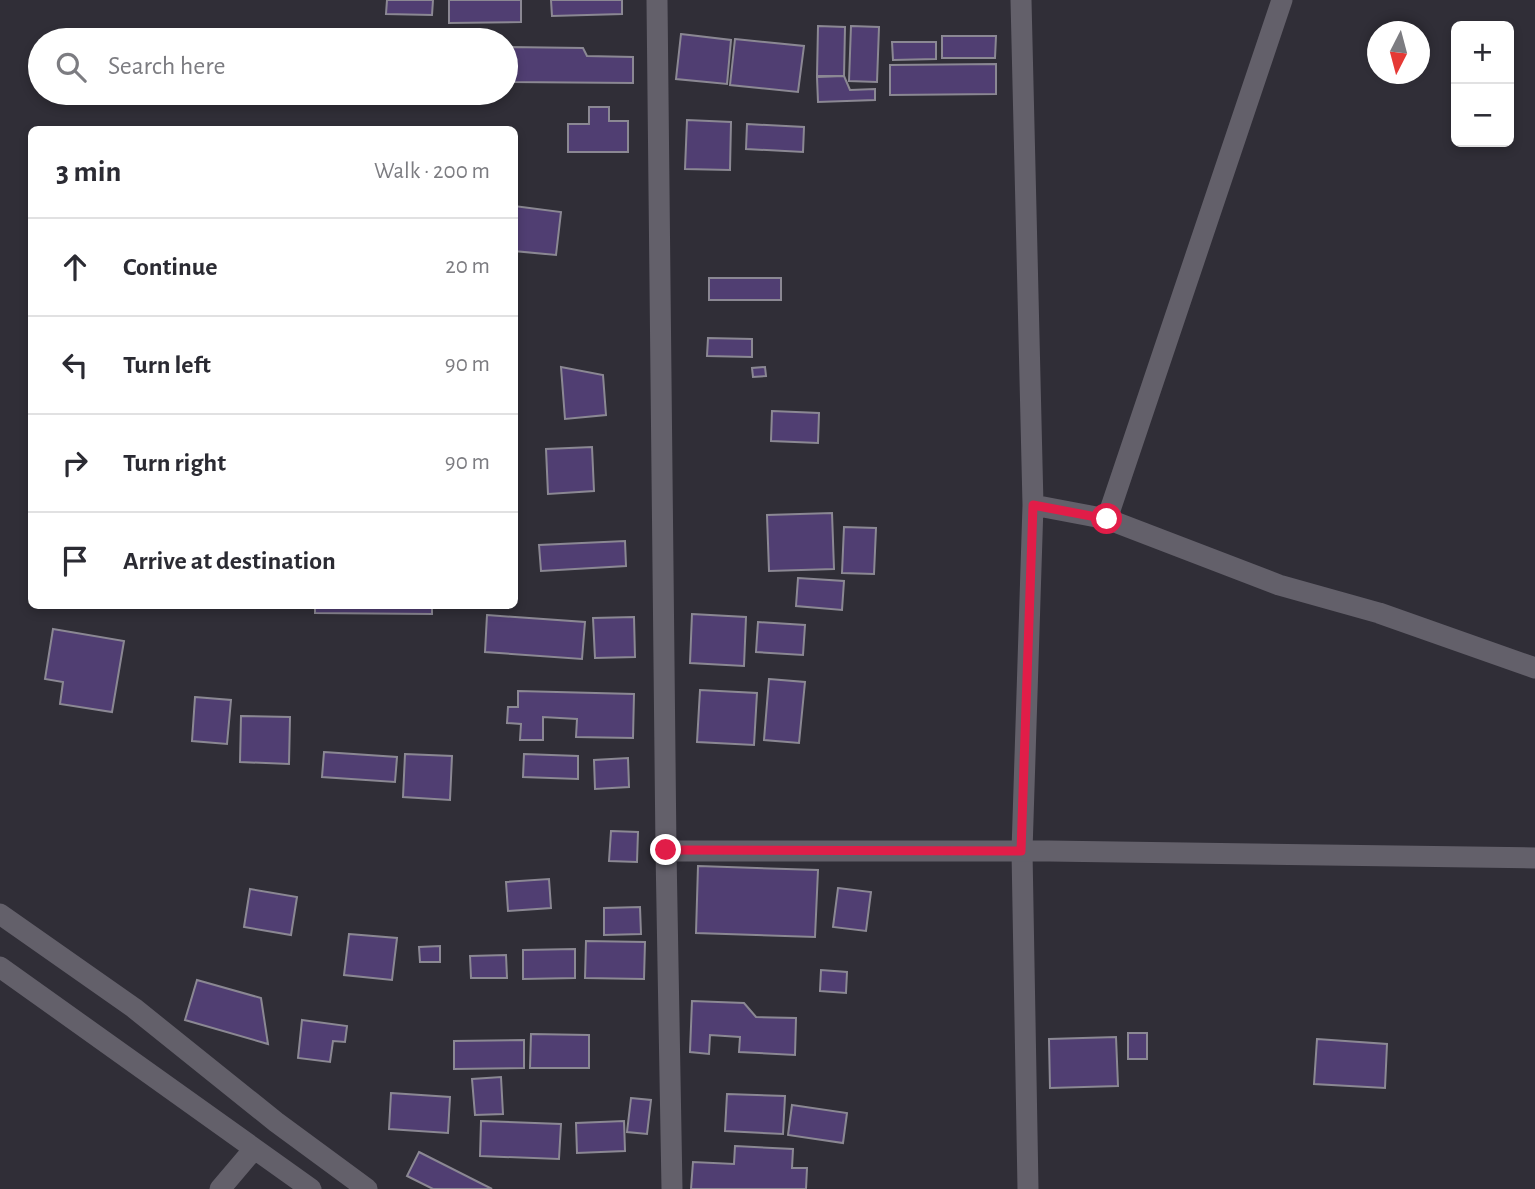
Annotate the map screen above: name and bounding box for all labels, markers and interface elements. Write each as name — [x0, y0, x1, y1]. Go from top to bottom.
north arrow — [1367, 21, 1430, 84]
map controls — [1451, 21, 1514, 147]
button: + — [1451, 21, 1514, 84]
search box — [28, 28, 518, 105]
icon: search — [52, 48, 90, 86]
text: Search here — [108, 53, 226, 79]
button: − — [1451, 84, 1514, 147]
text: 3 min — [56, 157, 121, 187]
text: Walk · 200 m — [374, 160, 490, 183]
icon: ahead — [56, 248, 94, 286]
text: Continue — [123, 254, 218, 280]
text: 20 m — [445, 255, 490, 278]
icon: left — [56, 346, 94, 384]
text: Turn left — [123, 352, 211, 378]
text: 90 m — [445, 353, 490, 376]
icon: right — [56, 444, 94, 482]
text: Turn right — [123, 450, 226, 476]
text: 90 m — [445, 451, 490, 474]
route start — [1091, 503, 1122, 534]
icon: arrive — [56, 542, 94, 580]
text: Arrive at destination — [123, 548, 336, 574]
route end — [650, 834, 681, 865]

